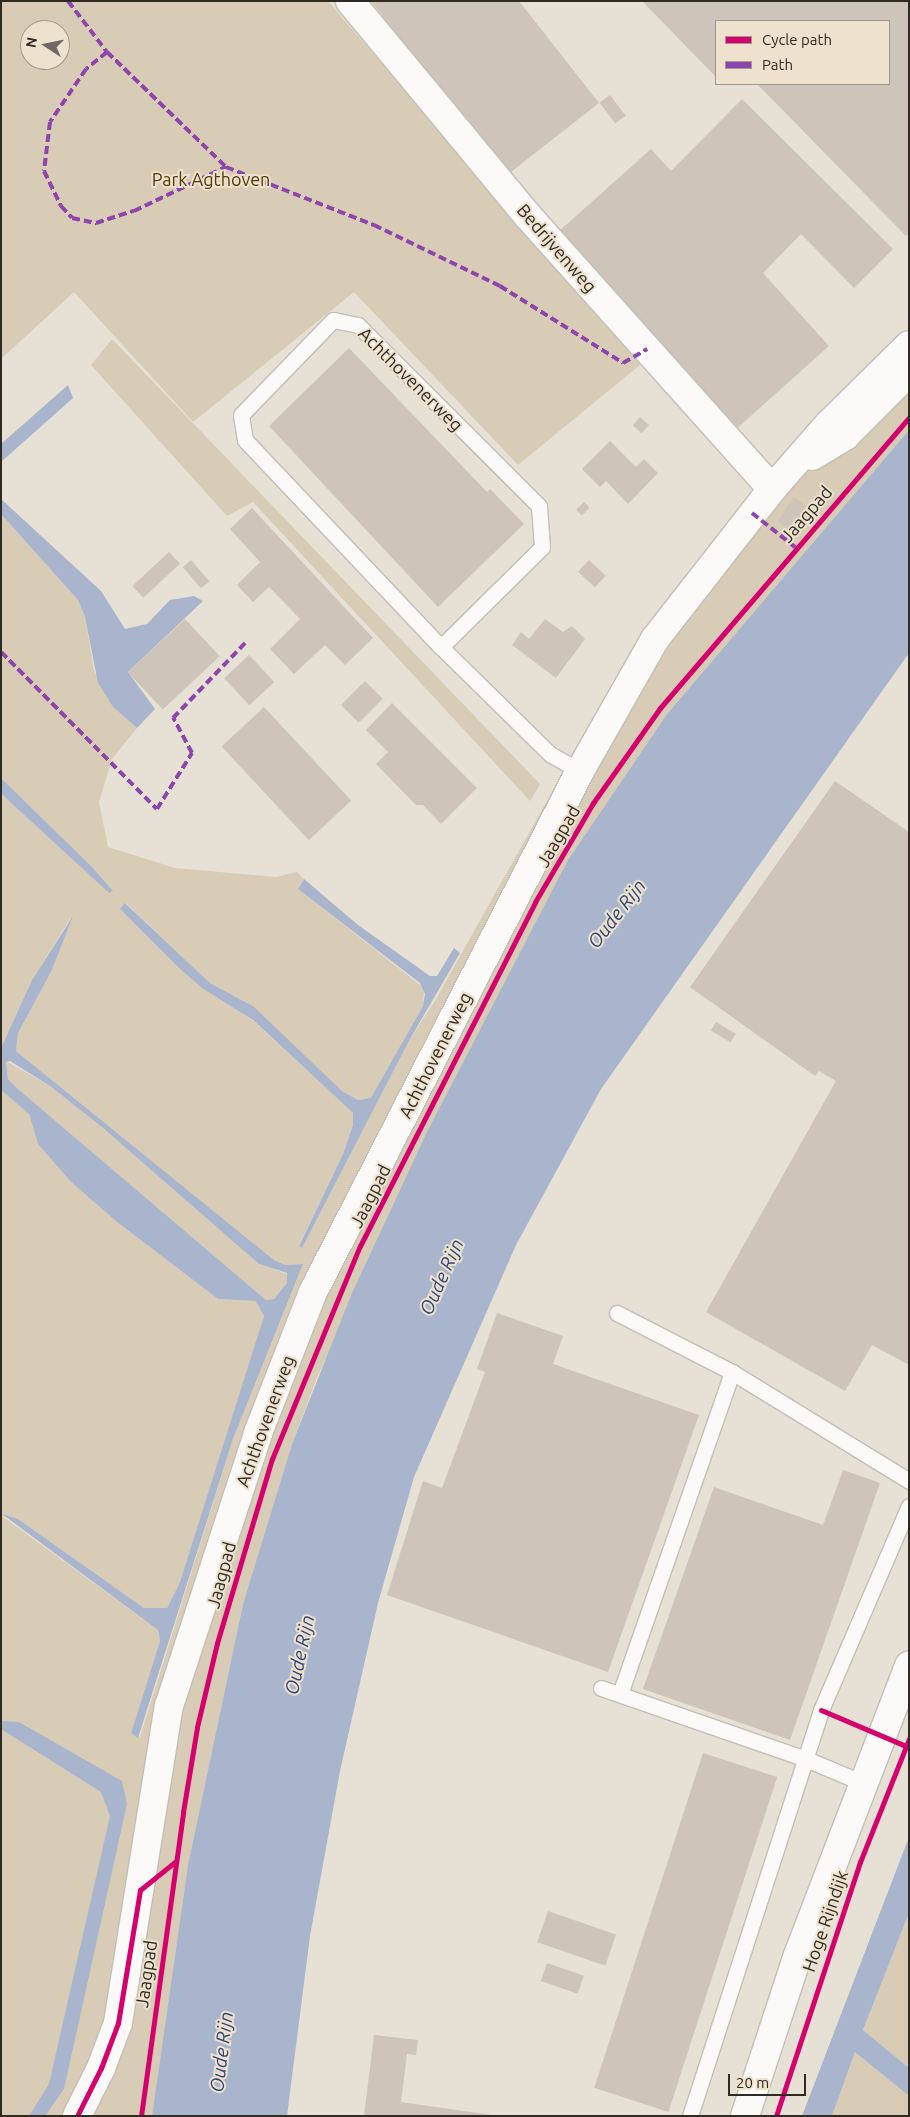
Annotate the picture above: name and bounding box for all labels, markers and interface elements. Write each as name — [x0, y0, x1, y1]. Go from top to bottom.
north arrow — [20, 20, 70, 70]
legend — [715, 20, 890, 85]
text: Cycle path — [762, 31, 832, 48]
text: N — [22, 36, 40, 49]
text: Path — [762, 56, 793, 73]
park label: Park Agthoven — [152, 168, 270, 190]
street label: Bedrijvenweg — [513, 199, 601, 297]
street label: Achthovenerweg — [354, 322, 468, 436]
street label: Jaagpad — [776, 481, 836, 547]
street label: Jaagpad — [532, 801, 584, 871]
water label: Oude Rijn — [583, 875, 651, 953]
street label: Achthovenerweg — [394, 988, 476, 1122]
street label: Jaagpad — [345, 1161, 395, 1231]
water label: Oude Rijn — [415, 1235, 469, 1319]
street label: Achthovenerweg — [231, 1352, 299, 1490]
street label: Jaagpad — [202, 1539, 240, 1611]
water label: Oude Rijn — [280, 1613, 320, 1697]
street label: Hoge Rijndijk — [798, 1867, 852, 1975]
street label: Jaagpad — [131, 1939, 161, 2009]
water label: Oude Rijn — [206, 2010, 238, 2094]
scale bar — [730, 2064, 808, 2096]
text: 20 m — [736, 2074, 769, 2091]

